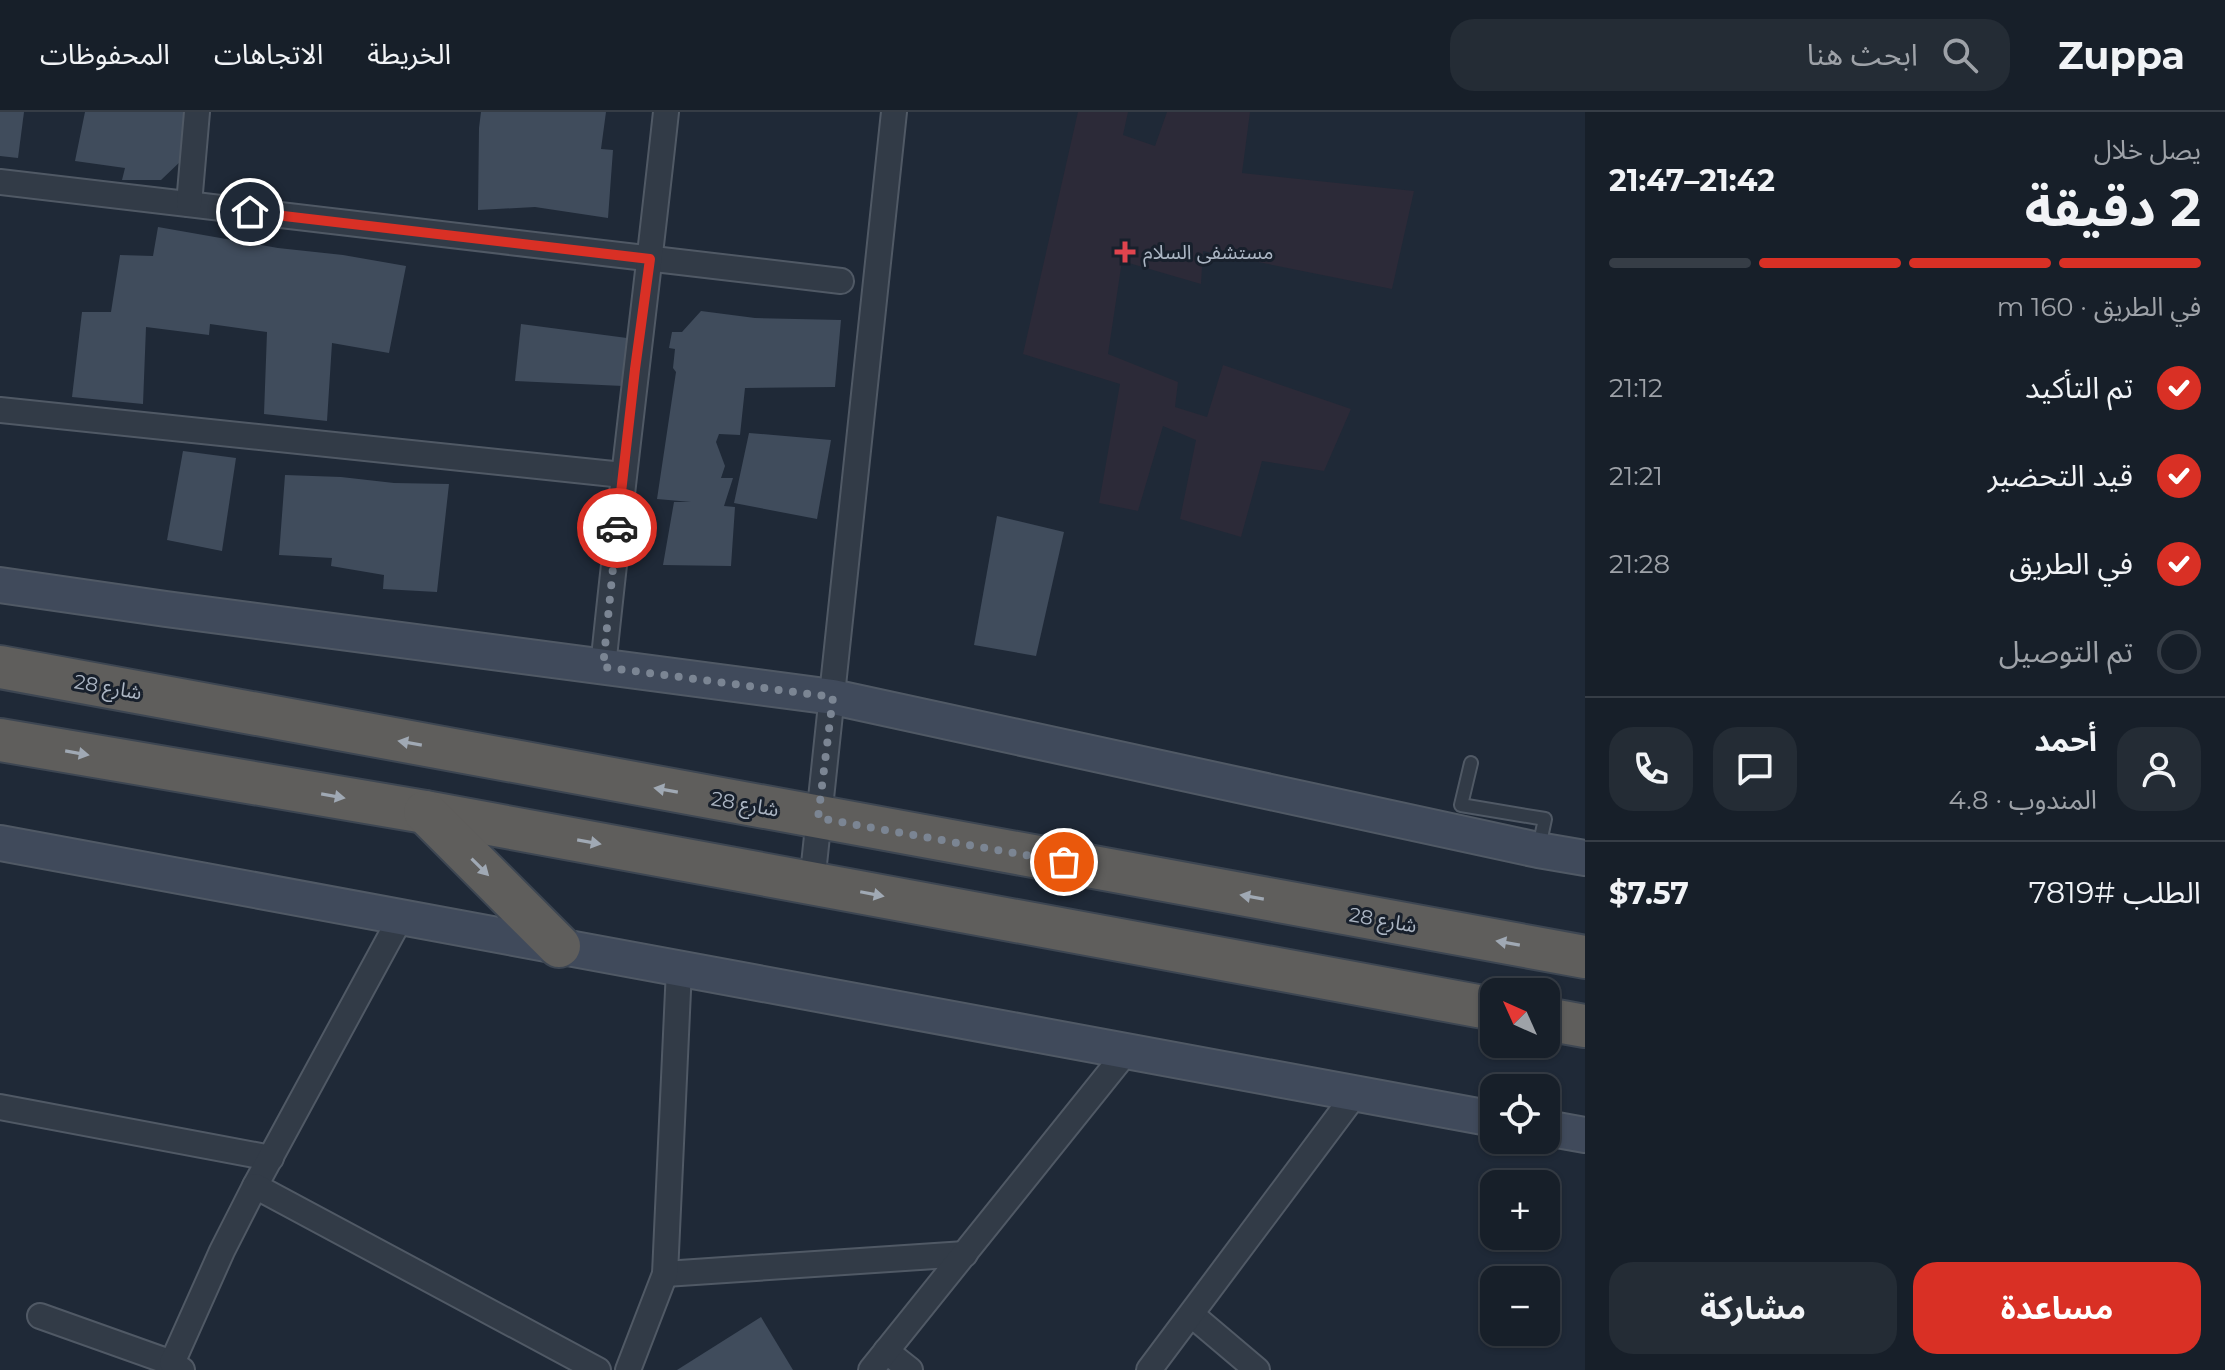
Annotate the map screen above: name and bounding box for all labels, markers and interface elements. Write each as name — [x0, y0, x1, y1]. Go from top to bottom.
search box — [1450, 19, 2010, 91]
text: Zuppa — [2058, 32, 2185, 79]
icon: search — [1938, 33, 1982, 77]
text: ابحث هنا — [1807, 36, 1918, 73]
text: المحفوظات — [40, 37, 170, 71]
text: الاتجاهات — [214, 37, 323, 71]
text: الخريطة — [367, 37, 451, 71]
text: يصل خلال — [2094, 134, 2201, 166]
text: 21:42–21:47 — [1609, 162, 1775, 199]
text: 2 دقيقة — [2025, 176, 2201, 239]
pin — [216, 178, 284, 246]
icon: home — [228, 190, 272, 234]
place label: مستشفى السلام — [1143, 240, 1273, 267]
marker: مستشفى السلام — [1114, 241, 1136, 263]
text: في الطريق · 160 m — [1997, 291, 2201, 323]
icon: check — [2157, 366, 2201, 410]
text: تم التأكيد — [2025, 369, 2133, 406]
text: 21:12 — [1609, 372, 1663, 404]
icon: check — [2157, 454, 2201, 498]
text: قيد التحضير — [1988, 457, 2133, 494]
text: 21:21 — [1609, 460, 1663, 492]
courier — [577, 488, 657, 568]
icon: car — [595, 506, 639, 550]
icon: check — [2157, 542, 2201, 586]
text: في الطريق — [2009, 545, 2133, 582]
text: 21:28 — [1609, 548, 1670, 580]
text: تم التوصيل — [1999, 633, 2133, 670]
street label: شارع 28 — [72, 669, 144, 708]
text: أحمد — [2034, 722, 2097, 759]
button: phone — [1609, 727, 1693, 811]
button: chat — [1713, 727, 1797, 811]
button: person — [2117, 727, 2201, 811]
one-way arrow — [398, 736, 423, 748]
one-way arrow — [65, 747, 90, 759]
one-way arrow — [653, 783, 678, 795]
text: المندوب · 4.8 — [1949, 784, 2097, 816]
street label: شارع 28 — [709, 786, 781, 825]
one-way arrow — [321, 791, 346, 803]
pin — [1030, 828, 1098, 896]
one-way arrow — [577, 837, 602, 849]
icon: bag — [1042, 840, 1086, 884]
one-way arrow — [470, 857, 489, 876]
text: الطلب #7819 — [2029, 874, 2201, 911]
text: $7.57 — [1609, 875, 1689, 912]
one-way arrow — [860, 889, 885, 901]
one-way arrow — [1240, 890, 1265, 902]
street label: شارع 28 — [1347, 902, 1419, 941]
one-way arrow — [1495, 937, 1520, 949]
north arrow — [1480, 978, 1560, 1058]
map controls — [1480, 978, 1560, 1346]
button: locate — [1480, 1074, 1560, 1154]
button: + — [1480, 1170, 1560, 1250]
button: مشاركة — [1609, 1262, 1897, 1354]
button: مساعدة — [1913, 1262, 2201, 1354]
button: − — [1480, 1266, 1560, 1346]

